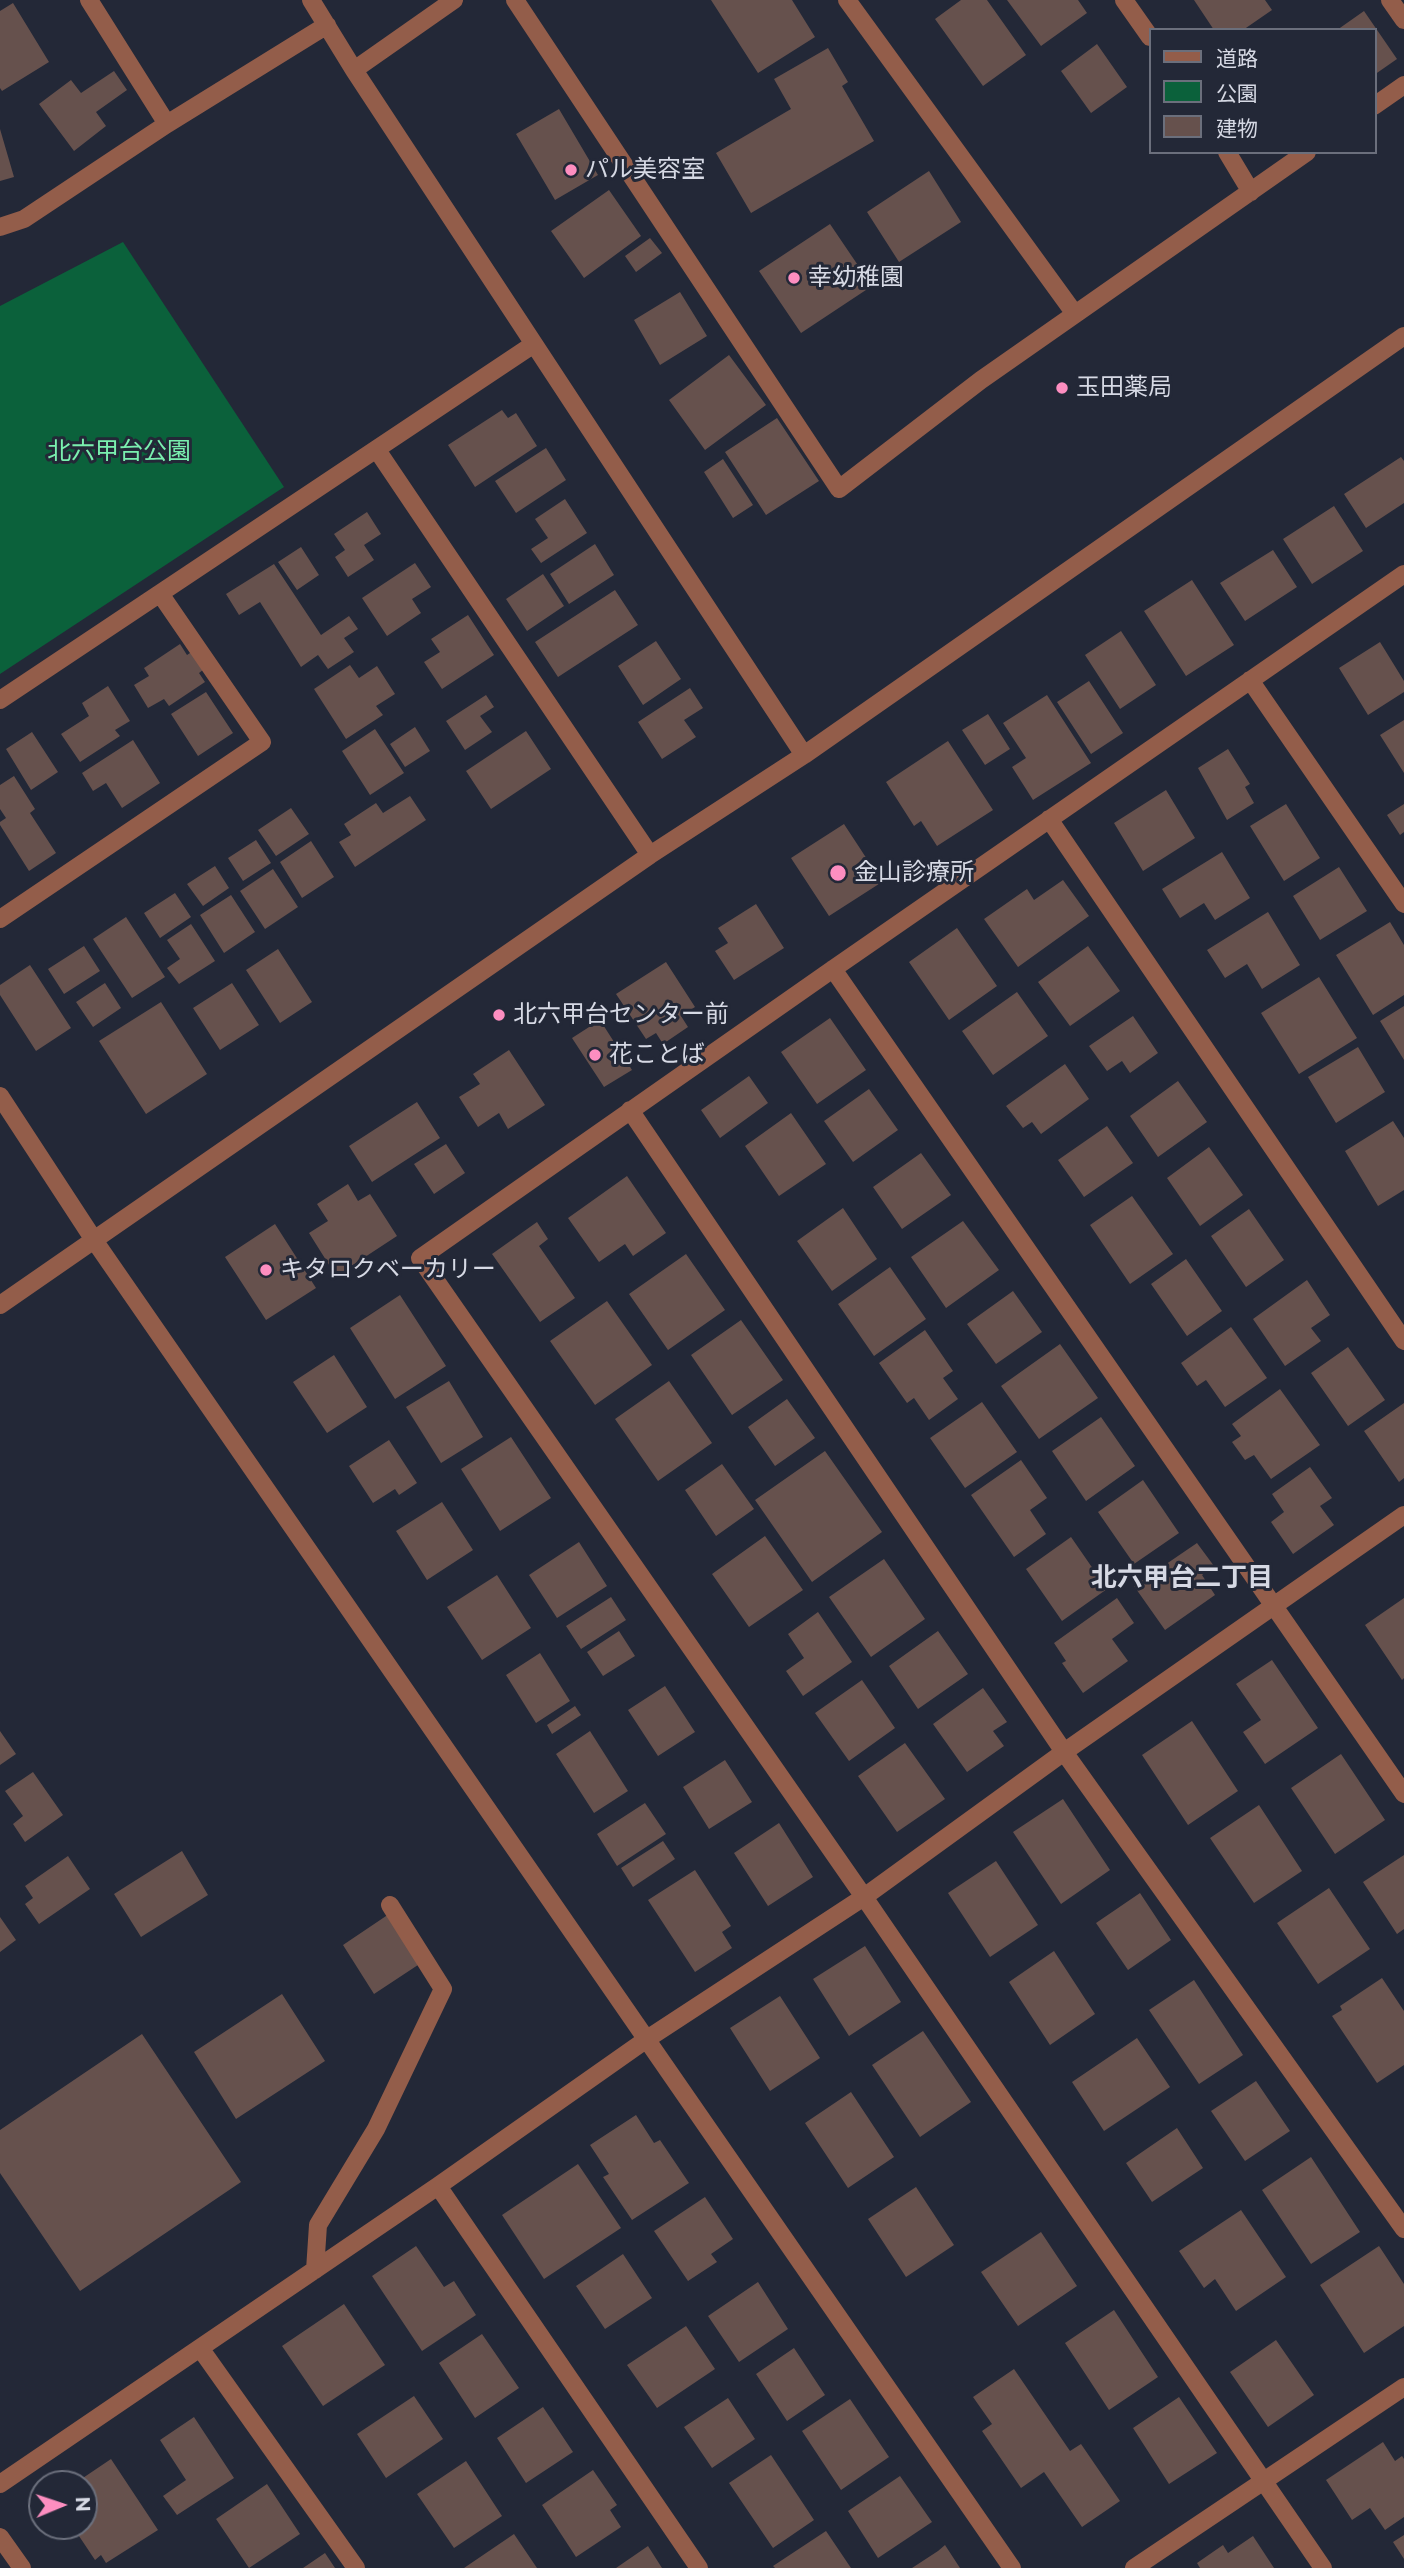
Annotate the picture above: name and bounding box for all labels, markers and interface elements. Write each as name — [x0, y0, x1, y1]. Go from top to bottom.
legend — [1148, 28, 1376, 154]
text: 道路 — [1216, 46, 1258, 71]
text: 公園 — [1216, 81, 1258, 106]
text: 建物 — [1216, 116, 1258, 141]
place label: パル美容室 — [585, 156, 705, 184]
marker: パル美容室 — [563, 162, 579, 178]
place label: 幸幼稚園 — [808, 264, 904, 292]
marker: 幸幼稚園 — [786, 270, 802, 286]
place label: 玉田薬局 — [1076, 374, 1172, 402]
marker: 玉田薬局 — [1054, 380, 1070, 396]
park label: 北六甲台公園 — [47, 438, 191, 466]
place label: 金山診療所 — [854, 859, 974, 887]
marker: 金山診療所 — [828, 863, 848, 883]
place label: 北六甲台センター前 — [513, 1001, 729, 1029]
marker: 北六甲台センター前 — [491, 1007, 507, 1023]
place label: 花ことば — [609, 1041, 705, 1069]
marker: 花ことば — [587, 1047, 603, 1063]
place label: キタロクベーカリー — [280, 1256, 496, 1284]
marker: キタロクベーカリー — [258, 1262, 274, 1278]
district label: 北六甲台二丁目 — [1091, 1562, 1273, 1594]
north arrow — [28, 2470, 98, 2540]
text: N — [71, 2496, 94, 2512]

